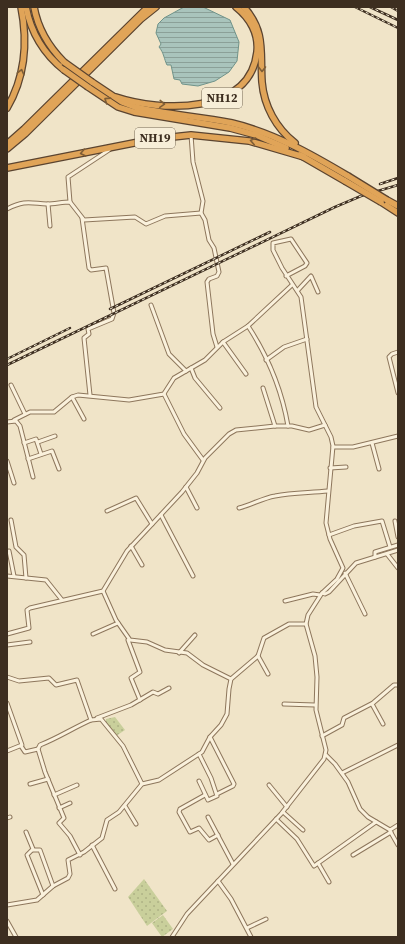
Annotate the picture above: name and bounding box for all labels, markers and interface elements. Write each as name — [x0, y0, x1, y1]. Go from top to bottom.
one-way arrow — [258, 66, 266, 72]
one-way arrow — [16, 69, 25, 76]
road number: NH12 — [202, 88, 242, 108]
one-way arrow — [104, 97, 111, 104]
one-way arrow — [159, 100, 165, 109]
road number: NH19 — [135, 128, 175, 148]
one-way arrow — [250, 138, 256, 146]
one-way arrow — [80, 148, 86, 156]

